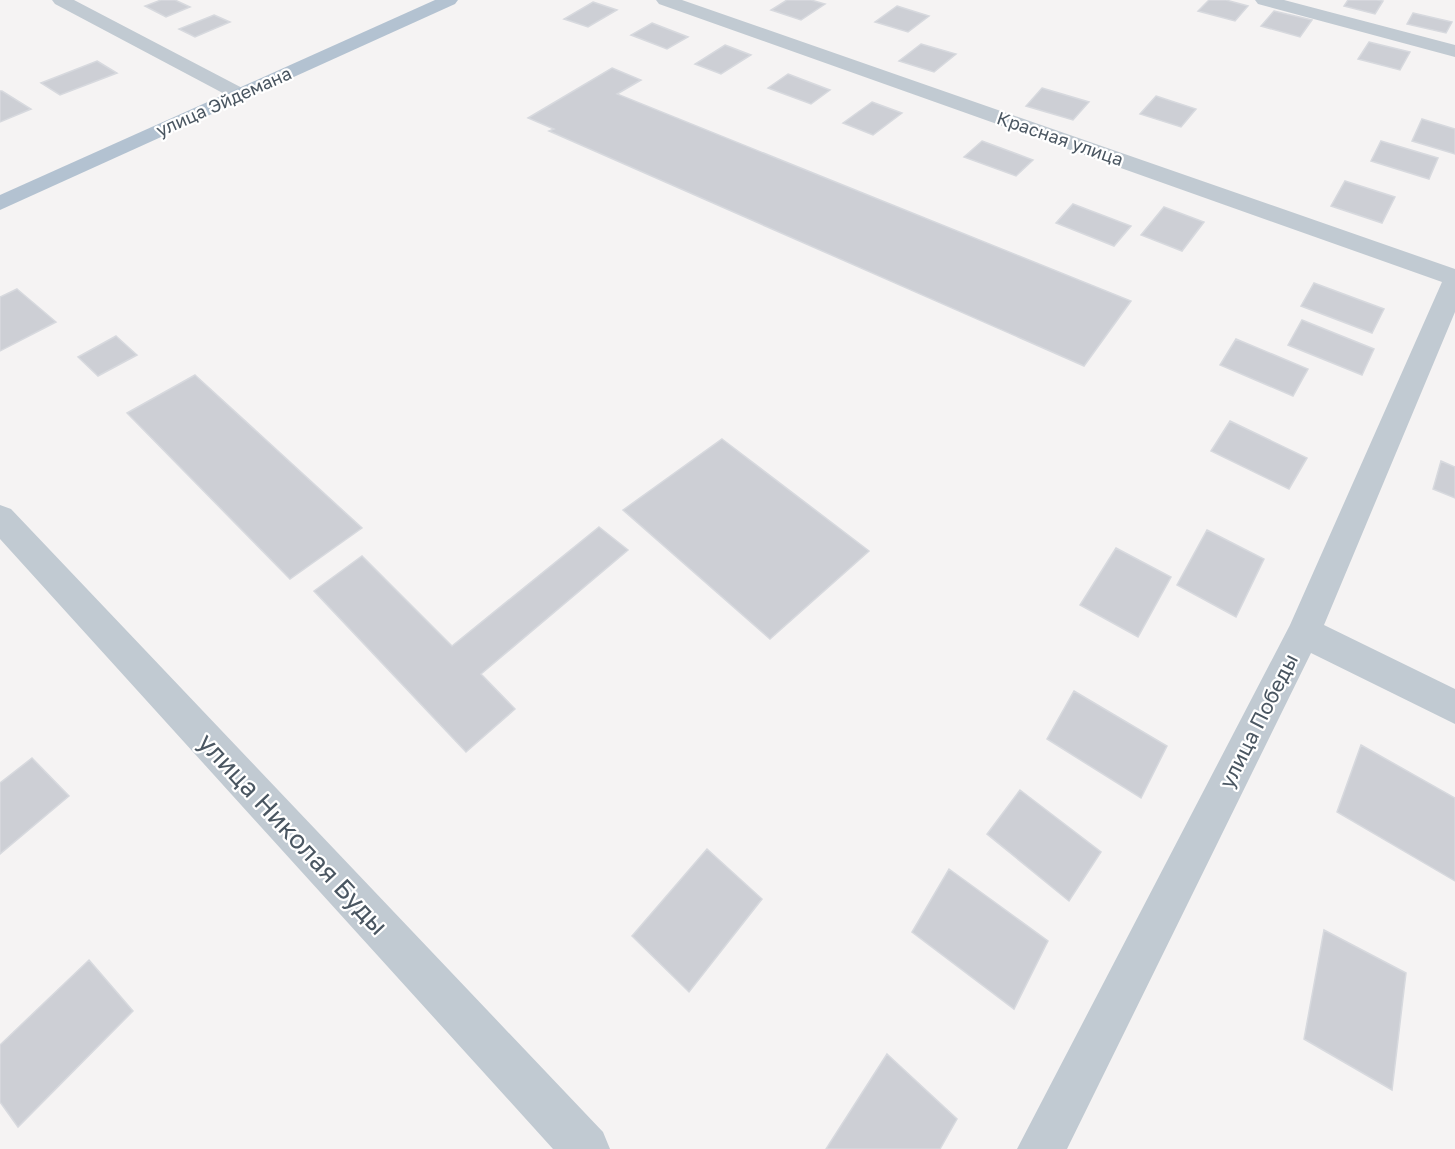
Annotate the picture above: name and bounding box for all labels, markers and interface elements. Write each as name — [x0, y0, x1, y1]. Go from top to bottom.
street label: улица Эйдемана — [152, 61, 295, 141]
street label: Красная улица — [994, 106, 1126, 170]
street label: улица Победы — [1213, 649, 1303, 792]
street label: улица Николая Буды — [192, 726, 395, 941]

